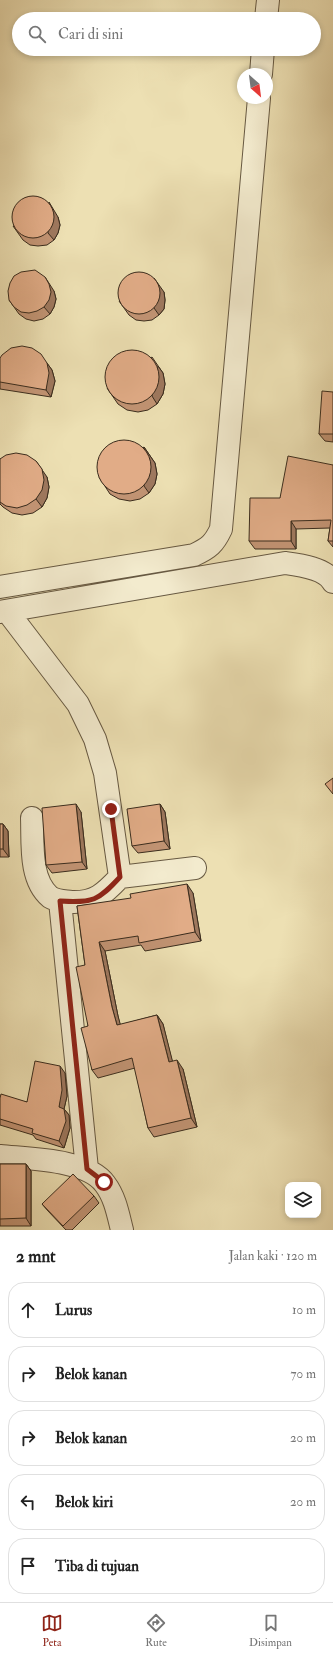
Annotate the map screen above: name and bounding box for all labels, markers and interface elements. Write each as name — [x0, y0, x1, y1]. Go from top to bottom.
search box — [12, 12, 321, 56]
icon: search — [26, 23, 48, 45]
text: Cari di sini — [58, 25, 123, 44]
north arrow — [237, 68, 273, 104]
route end — [102, 800, 120, 818]
route start — [95, 1173, 113, 1191]
map controls — [285, 1182, 321, 1218]
button: layers — [285, 1182, 321, 1218]
text: 2 mnt — [16, 1246, 56, 1267]
text: Jalan kaki · 120 m — [229, 1248, 317, 1264]
icon: ahead — [17, 1299, 39, 1321]
text: Lurus — [55, 1301, 92, 1320]
text: 10 m — [292, 1302, 316, 1318]
icon: right — [17, 1363, 39, 1385]
text: Belok kanan — [55, 1365, 127, 1384]
text: 70 m — [291, 1366, 316, 1382]
icon: right — [17, 1427, 39, 1449]
text: Belok kanan — [55, 1429, 127, 1448]
text: 20 m — [290, 1430, 316, 1446]
icon: left — [17, 1491, 39, 1513]
text: Belok kiri — [55, 1493, 113, 1512]
text: 20 m — [290, 1494, 316, 1510]
icon: arrive — [17, 1555, 39, 1577]
text: Tiba di tujuan — [55, 1557, 139, 1576]
tab: Peta — [41, 1612, 63, 1649]
tab: Rute — [145, 1612, 167, 1649]
tab: Disimpan — [249, 1612, 292, 1649]

